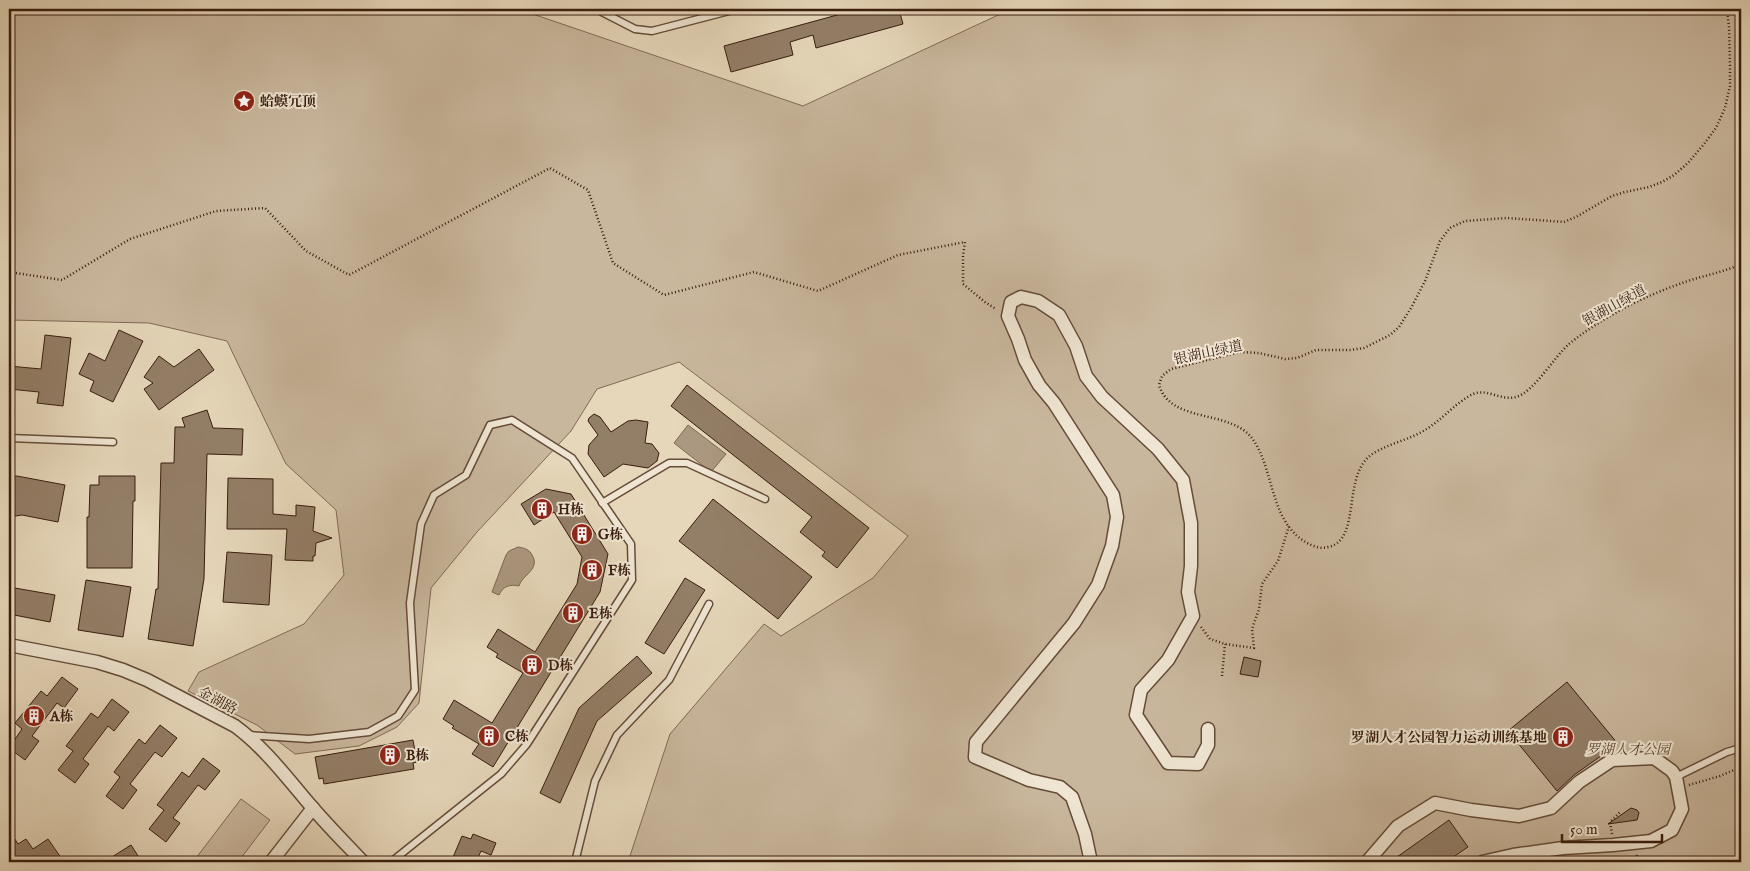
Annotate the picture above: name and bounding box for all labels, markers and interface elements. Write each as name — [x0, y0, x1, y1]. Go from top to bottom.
place icon: 蛤蟆冗顶 — [232, 89, 256, 113]
place label: 蛤蟆冗顶 — [260, 93, 316, 111]
street label: 银湖山绿道 — [1580, 281, 1649, 331]
street label: 银湖山绿道 — [1172, 337, 1244, 369]
building icon: H栋 — [530, 497, 554, 521]
place label: H栋 — [558, 501, 584, 519]
building icon: G栋 — [570, 522, 594, 546]
place label: G栋 — [598, 526, 623, 544]
building icon: F栋 — [580, 558, 604, 582]
place label: F栋 — [608, 562, 631, 580]
building icon: E栋 — [561, 601, 585, 625]
place label: E栋 — [589, 605, 613, 623]
building icon: D栋 — [520, 653, 544, 677]
place label: D栋 — [548, 657, 573, 675]
street label: 金湖路 — [195, 683, 240, 719]
building icon: A栋 — [22, 704, 46, 728]
place label: A栋 — [49, 708, 73, 726]
building icon: C栋 — [477, 724, 501, 748]
building icon: 罗湖人才公园智力运动训练基地 — [1551, 725, 1575, 749]
place label: C栋 — [505, 728, 529, 746]
place label: 罗湖人才公园智力运动训练基地 — [1351, 729, 1547, 747]
park label: 罗湖人才公园 — [1586, 741, 1672, 759]
building icon: B栋 — [378, 743, 402, 767]
place label: B栋 — [406, 747, 429, 765]
scale bar — [1562, 811, 1662, 843]
text: 50 m — [1570, 820, 1598, 839]

